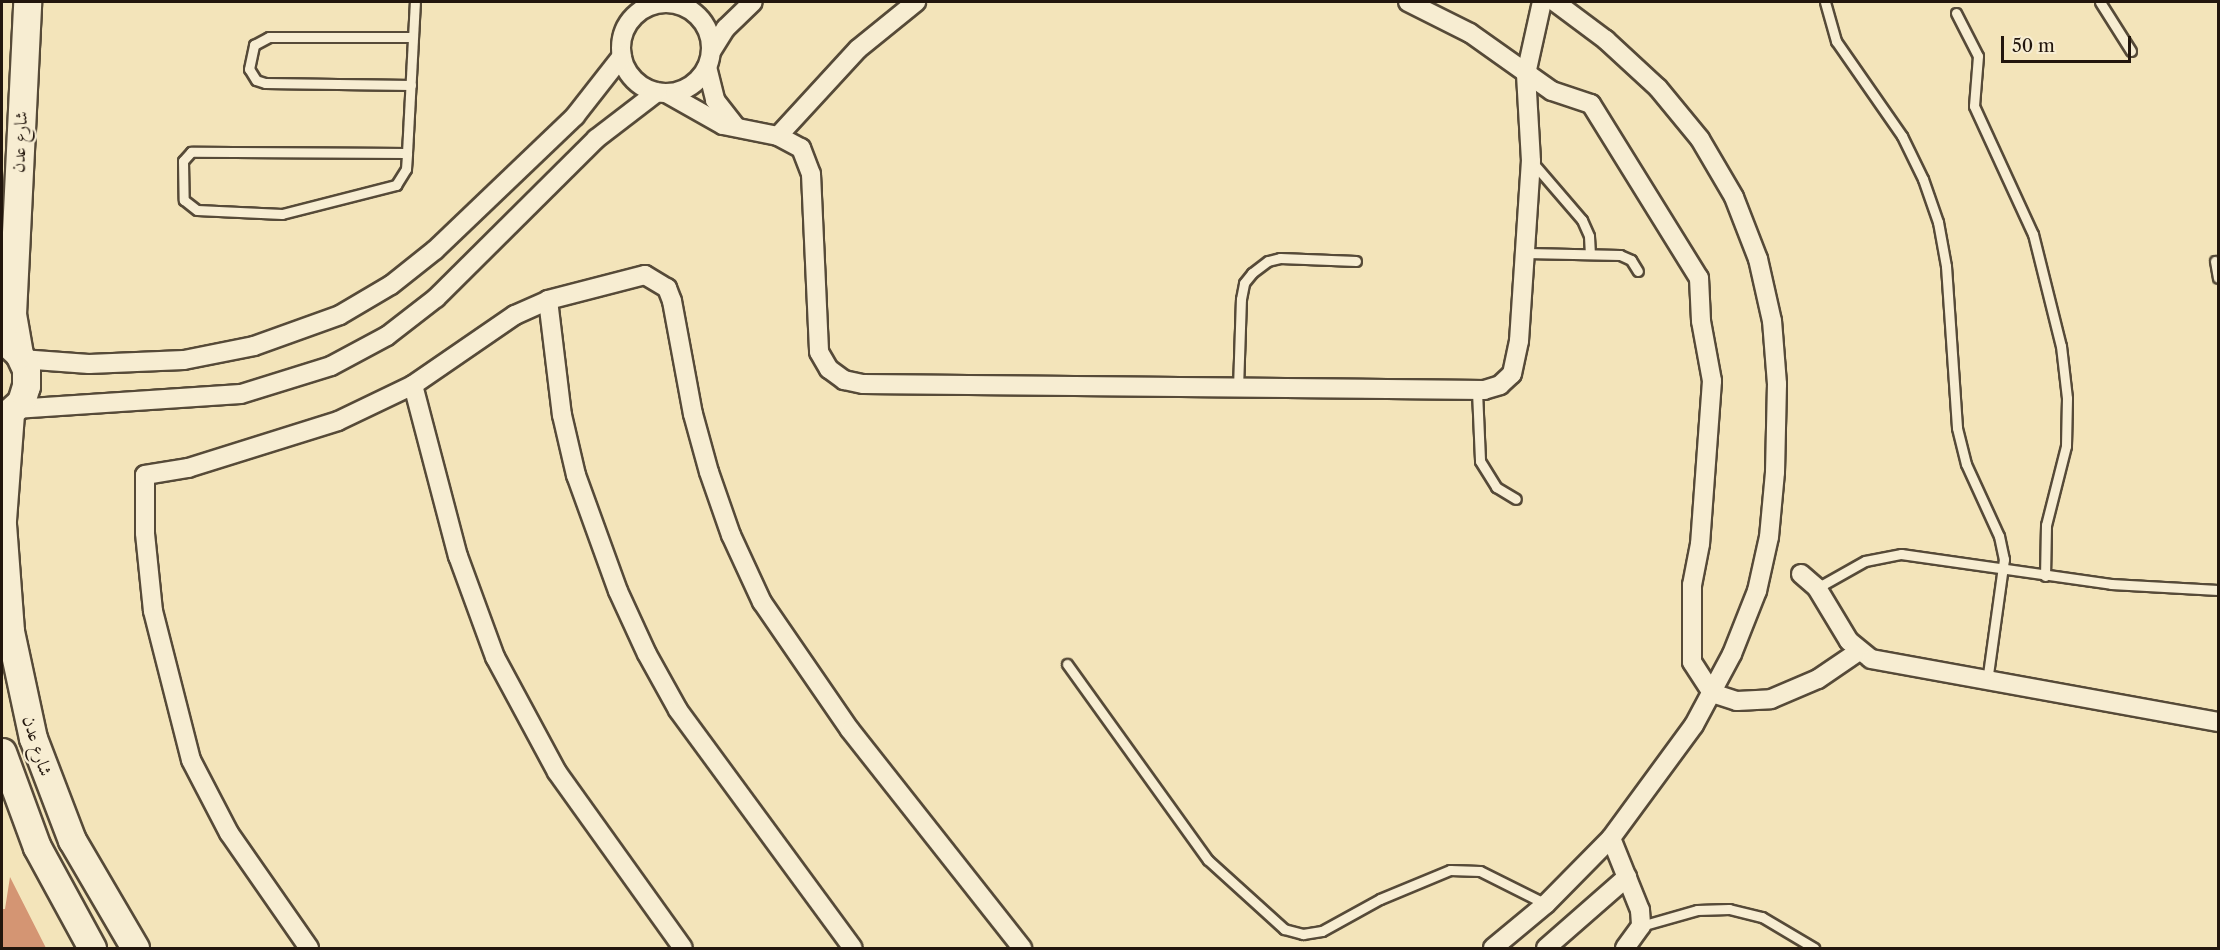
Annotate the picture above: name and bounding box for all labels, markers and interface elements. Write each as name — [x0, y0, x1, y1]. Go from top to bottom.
scale bar — [2004, 24, 2134, 62]
text: 50 m — [2012, 35, 2055, 57]
street label: شارع عدن — [8, 111, 32, 173]
street label: شارع عدن — [18, 713, 56, 779]

